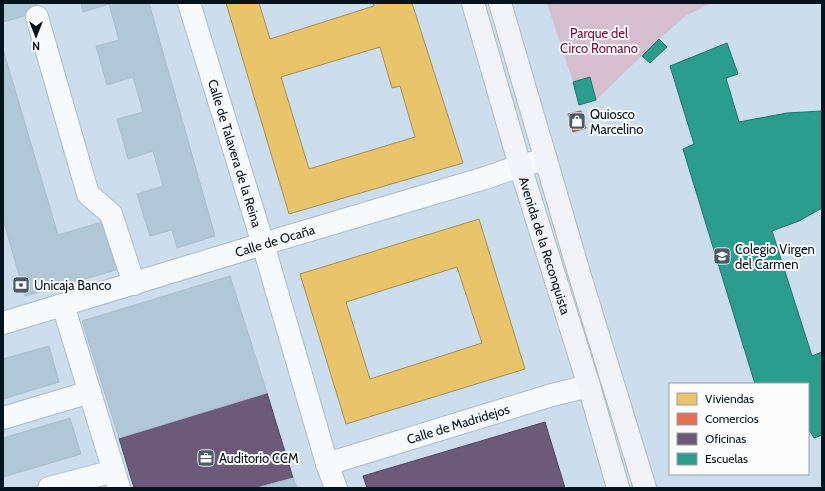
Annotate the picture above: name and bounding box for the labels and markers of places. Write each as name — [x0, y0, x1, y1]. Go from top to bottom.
place label: Quiosco Marcelino — [590, 106, 643, 137]
shop icon: Quiosco Marcelino — [567, 111, 587, 131]
place label: Colegio Virgen del Carmen — [735, 241, 815, 272]
school or university icon: Colegio Virgen del Carmen — [712, 246, 732, 266]
bank icon: Unicaja Banco — [11, 275, 31, 295]
place label: Unicaja Banco — [34, 277, 112, 294]
office icon: Auditorio CCM — [196, 448, 216, 468]
place label: Auditorio CCM — [219, 450, 298, 466]

